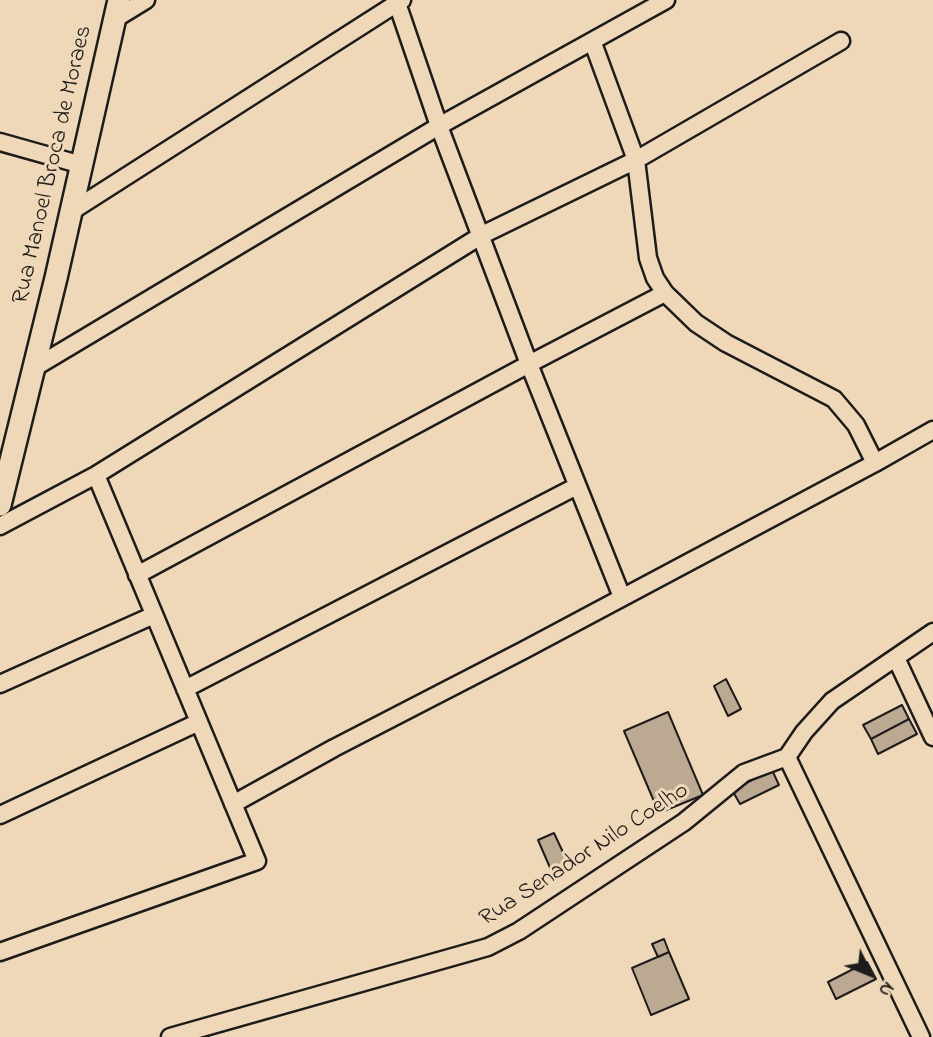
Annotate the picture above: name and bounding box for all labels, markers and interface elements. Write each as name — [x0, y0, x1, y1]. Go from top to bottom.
street label: Rua Manoel Broca de Moraes — [8, 23, 100, 307]
street label: Rua Senador Nilo Coelho — [475, 778, 695, 934]
north arrow — [835, 939, 905, 1009]
text: N — [871, 975, 900, 1003]

